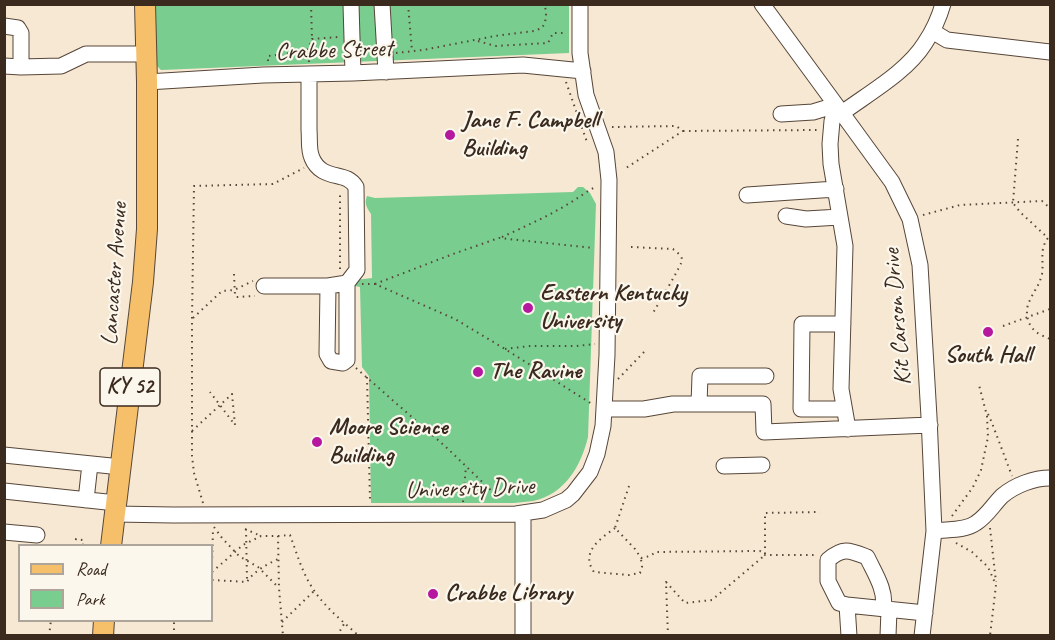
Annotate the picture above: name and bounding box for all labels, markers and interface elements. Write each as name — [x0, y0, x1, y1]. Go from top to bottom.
street label: Crabbe Street — [275, 35, 393, 67]
place label: Jane F. Campbell Building — [462, 107, 599, 163]
marker: Jane F. Campbell Building — [443, 128, 457, 142]
street label: Lancaster Avenue — [96, 202, 134, 346]
street label: Kit Carson Drive — [878, 247, 918, 387]
place label: Eastern Kentucky University — [540, 280, 687, 336]
marker: Eastern Kentucky University — [521, 301, 535, 315]
marker: South Hall — [981, 325, 995, 339]
place label: South Hall — [944, 342, 1032, 370]
place label: The Ravine — [490, 358, 581, 386]
marker: The Ravine — [471, 365, 485, 379]
road number: KY 52 — [100, 368, 160, 406]
place label: Moore Science Building — [329, 414, 447, 470]
marker: Moore Science Building — [310, 435, 324, 449]
street label: University Drive — [405, 472, 535, 506]
legend — [18, 544, 213, 622]
text: Road — [76, 558, 106, 580]
place label: Crabbe Library — [445, 580, 572, 608]
marker: Crabbe Library — [426, 587, 440, 601]
text: Park — [76, 588, 105, 610]

